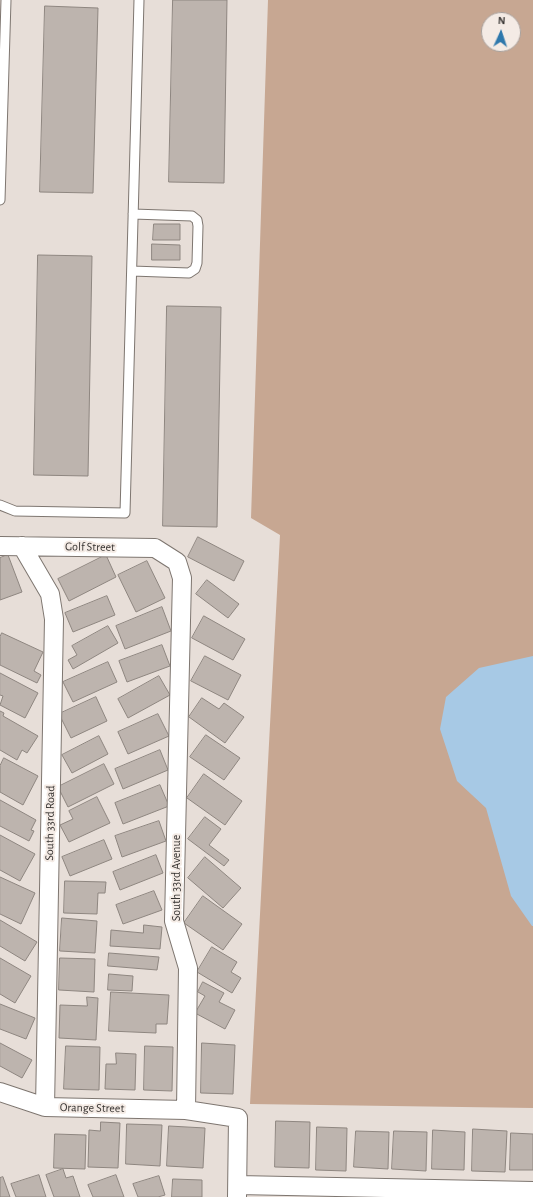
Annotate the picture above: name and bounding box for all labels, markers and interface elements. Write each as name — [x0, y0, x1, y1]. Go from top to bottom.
north arrow — [481, 12, 521, 52]
text: N — [497, 15, 506, 26]
street label: Golf Street — [65, 539, 115, 555]
street label: South 33rd Road — [42, 785, 58, 861]
street label: South 33rd Avenue — [169, 835, 183, 921]
street label: Orange Street — [60, 1100, 124, 1116]

